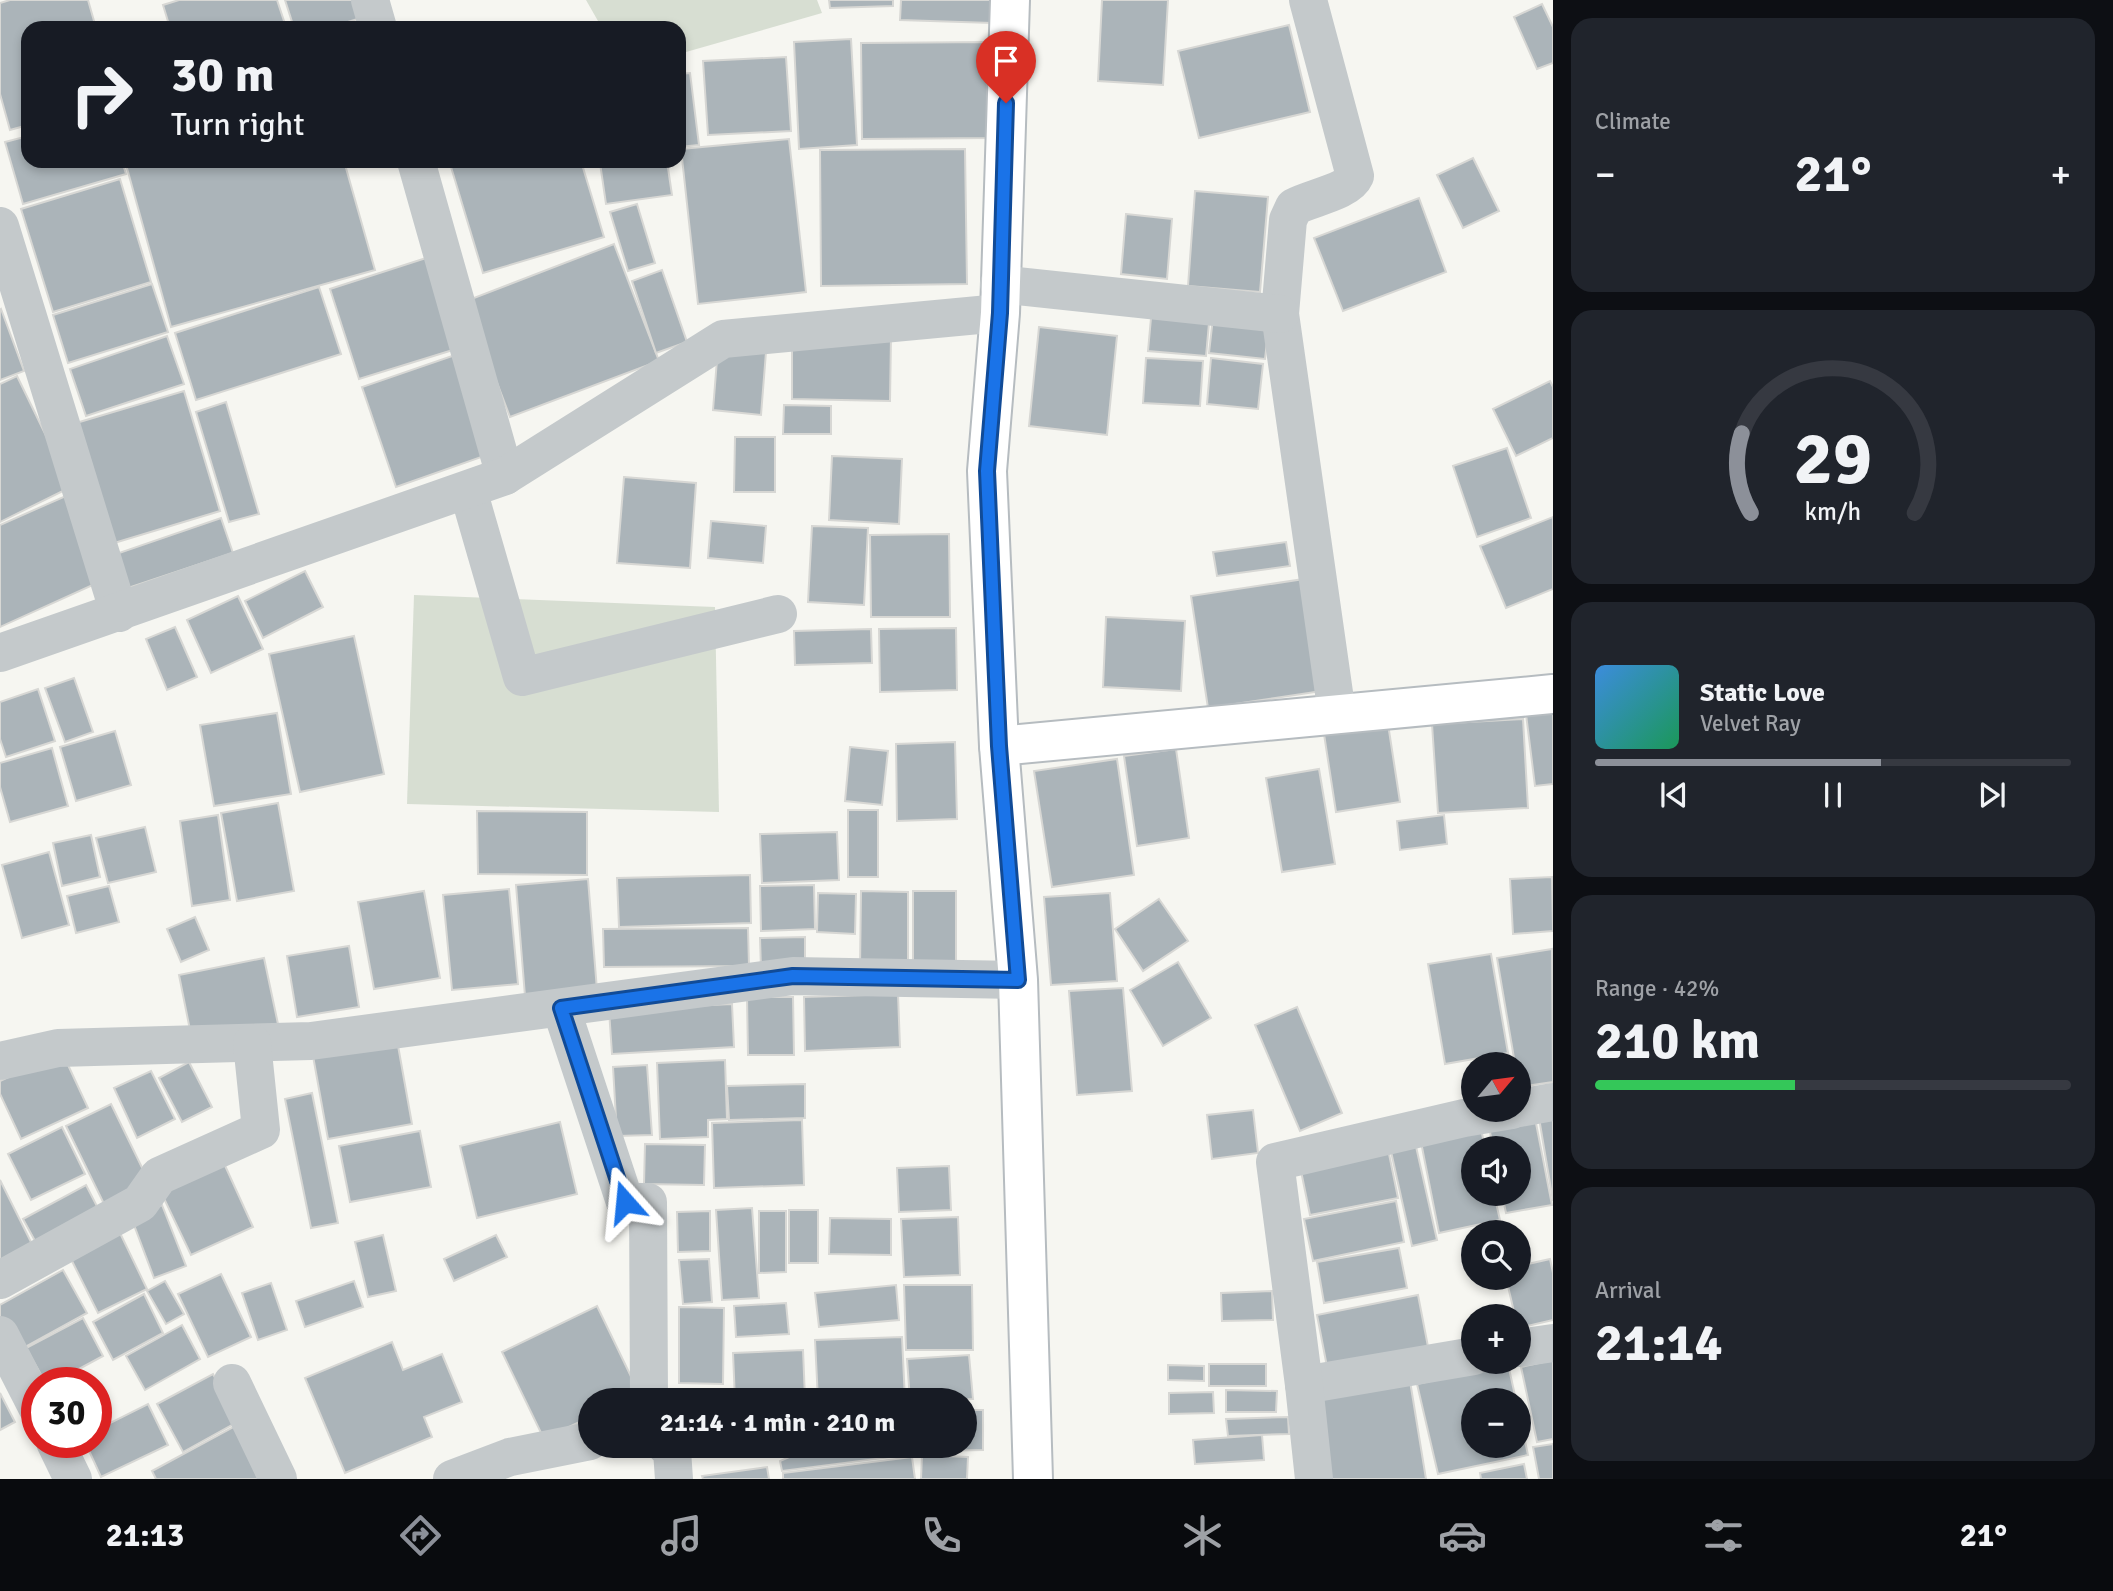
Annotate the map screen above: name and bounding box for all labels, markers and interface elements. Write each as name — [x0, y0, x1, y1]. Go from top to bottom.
pin — [976, 31, 1036, 103]
icon: arrive — [987, 42, 1025, 80]
text: 30 m — [171, 45, 274, 105]
icon: right — [56, 49, 147, 140]
text: Turn right — [171, 105, 304, 144]
text: Climate — [1595, 107, 1671, 136]
text: 21° — [1795, 142, 1871, 206]
text: − — [1595, 151, 1616, 198]
text: + — [2050, 151, 2071, 198]
text: 29 — [1794, 416, 1872, 505]
text: km/h — [1805, 496, 1861, 527]
text: Static Love — [1700, 677, 1825, 709]
text: Velvet Ray — [1700, 709, 1801, 738]
icon: previous — [1655, 776, 1693, 814]
icon: pause — [1814, 776, 1852, 814]
icon: next — [1973, 776, 2011, 814]
text: Range · 42% — [1595, 974, 1719, 1003]
text: 210 km — [1595, 1009, 1760, 1073]
north arrow — [1461, 1052, 1531, 1122]
map controls — [1461, 1052, 1531, 1458]
button: sound — [1461, 1136, 1531, 1206]
position arrow — [588, 1165, 662, 1239]
button: search — [1461, 1220, 1531, 1290]
text: Arrival — [1595, 1276, 1661, 1305]
button: + — [1461, 1304, 1531, 1374]
text: 21:14 — [1595, 1311, 1723, 1375]
speed limit sign: 30 — [21, 1367, 112, 1458]
button: − — [1461, 1388, 1531, 1458]
text: 21:14 · 1 min · 210 m — [660, 1407, 895, 1439]
icon: directions — [396, 1511, 445, 1560]
icon: music — [657, 1511, 706, 1560]
icon: phone — [917, 1511, 966, 1560]
icon: climate — [1178, 1511, 1227, 1560]
icon: car — [1438, 1511, 1487, 1560]
icon: filters — [1699, 1511, 1748, 1560]
text: 21:13 — [106, 1516, 184, 1555]
text: 21° — [1960, 1516, 2007, 1555]

